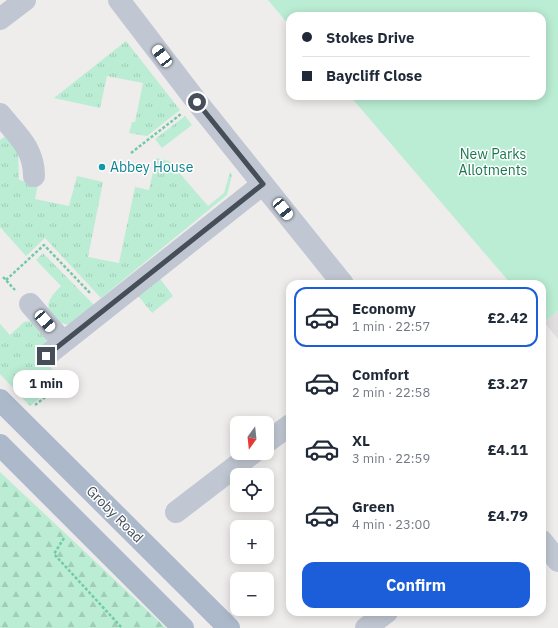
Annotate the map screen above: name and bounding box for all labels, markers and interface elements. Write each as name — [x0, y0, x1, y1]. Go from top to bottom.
text: Stokes Drive — [326, 28, 414, 47]
car — [150, 43, 174, 69]
text: Baycliff Close — [326, 66, 422, 85]
route start — [188, 93, 206, 111]
park label: New Parks Allotments — [459, 145, 528, 179]
place label: Abbey House — [110, 158, 194, 176]
marker: Abbey House — [97, 162, 107, 172]
car — [271, 196, 295, 222]
icon: car — [304, 299, 340, 335]
text: Economy — [352, 299, 416, 318]
car — [33, 308, 57, 334]
text: £2.42 — [488, 308, 528, 327]
text: 1 min · 22:57 — [352, 318, 430, 335]
route end — [37, 347, 55, 365]
icon: car — [304, 365, 340, 401]
text: Comfort — [352, 365, 409, 384]
callout: 1 min — [13, 370, 79, 398]
text: £3.27 — [488, 374, 528, 393]
text: 1 min — [29, 375, 63, 392]
text: 2 min · 22:58 — [352, 384, 430, 401]
north arrow — [230, 416, 274, 460]
map controls — [230, 416, 274, 616]
icon: car — [304, 431, 340, 467]
text: XL — [352, 431, 370, 450]
text: £4.11 — [488, 440, 528, 459]
text: 3 min · 22:59 — [352, 450, 430, 467]
button: locate — [230, 468, 274, 512]
street label: Groby Road — [83, 482, 147, 546]
icon: car — [304, 497, 340, 533]
text: Green — [352, 497, 395, 516]
text: £4.79 — [488, 506, 528, 525]
text: 4 min · 23:00 — [352, 516, 430, 533]
button: + — [230, 520, 274, 564]
button: Confirm — [302, 562, 530, 608]
button: − — [230, 572, 274, 616]

